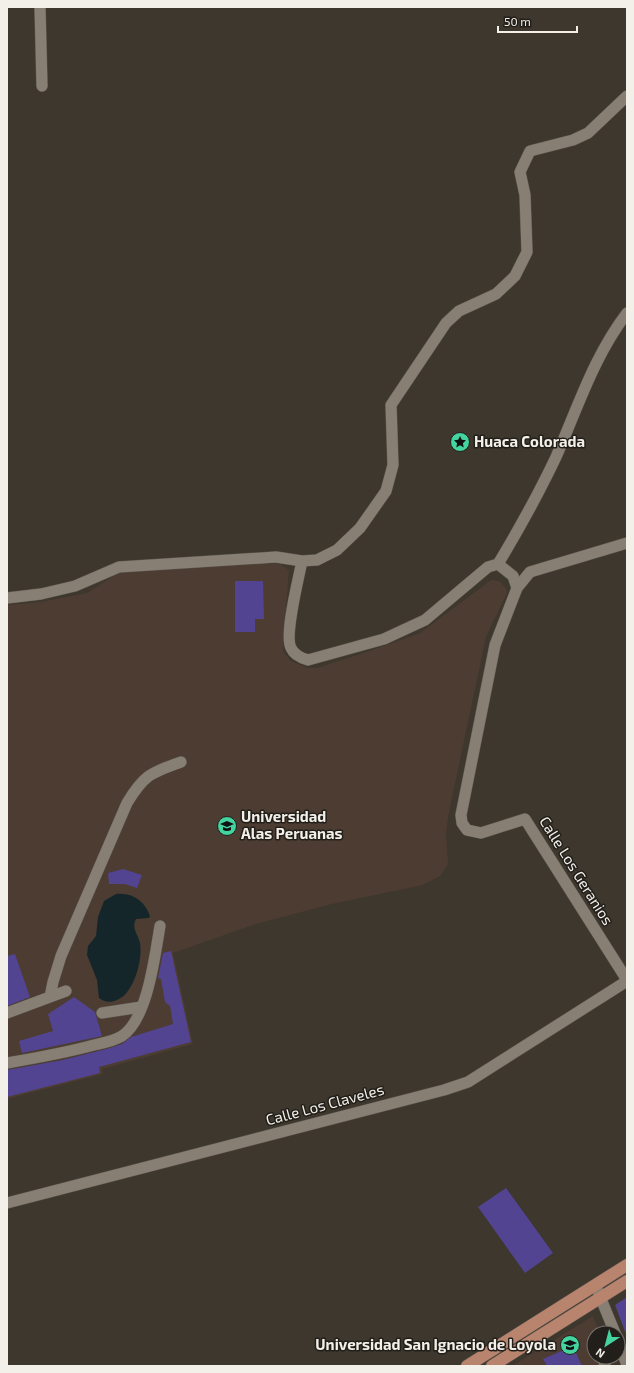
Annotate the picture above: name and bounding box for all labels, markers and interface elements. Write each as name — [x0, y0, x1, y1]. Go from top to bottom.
scale bar — [498, 8, 577, 34]
text: 50 m — [504, 14, 531, 28]
place icon: Huaca Colorada — [449, 431, 471, 453]
place label: Huaca Colorada — [474, 432, 585, 450]
place label: Universidad Alas Peruanas — [241, 807, 343, 842]
street label: Calle Los Geranios — [536, 813, 617, 928]
school or university icon: Universidad Alas Peruanas — [216, 815, 238, 837]
street label: Calle Los Claveles — [264, 1080, 386, 1128]
north arrow — [586, 1325, 626, 1365]
school or university icon: Universidad San Ignacio de Loyola — [559, 1334, 581, 1356]
place label: Universidad San Ignacio de Loyola — [315, 1335, 556, 1354]
text: N — [593, 1346, 607, 1361]

